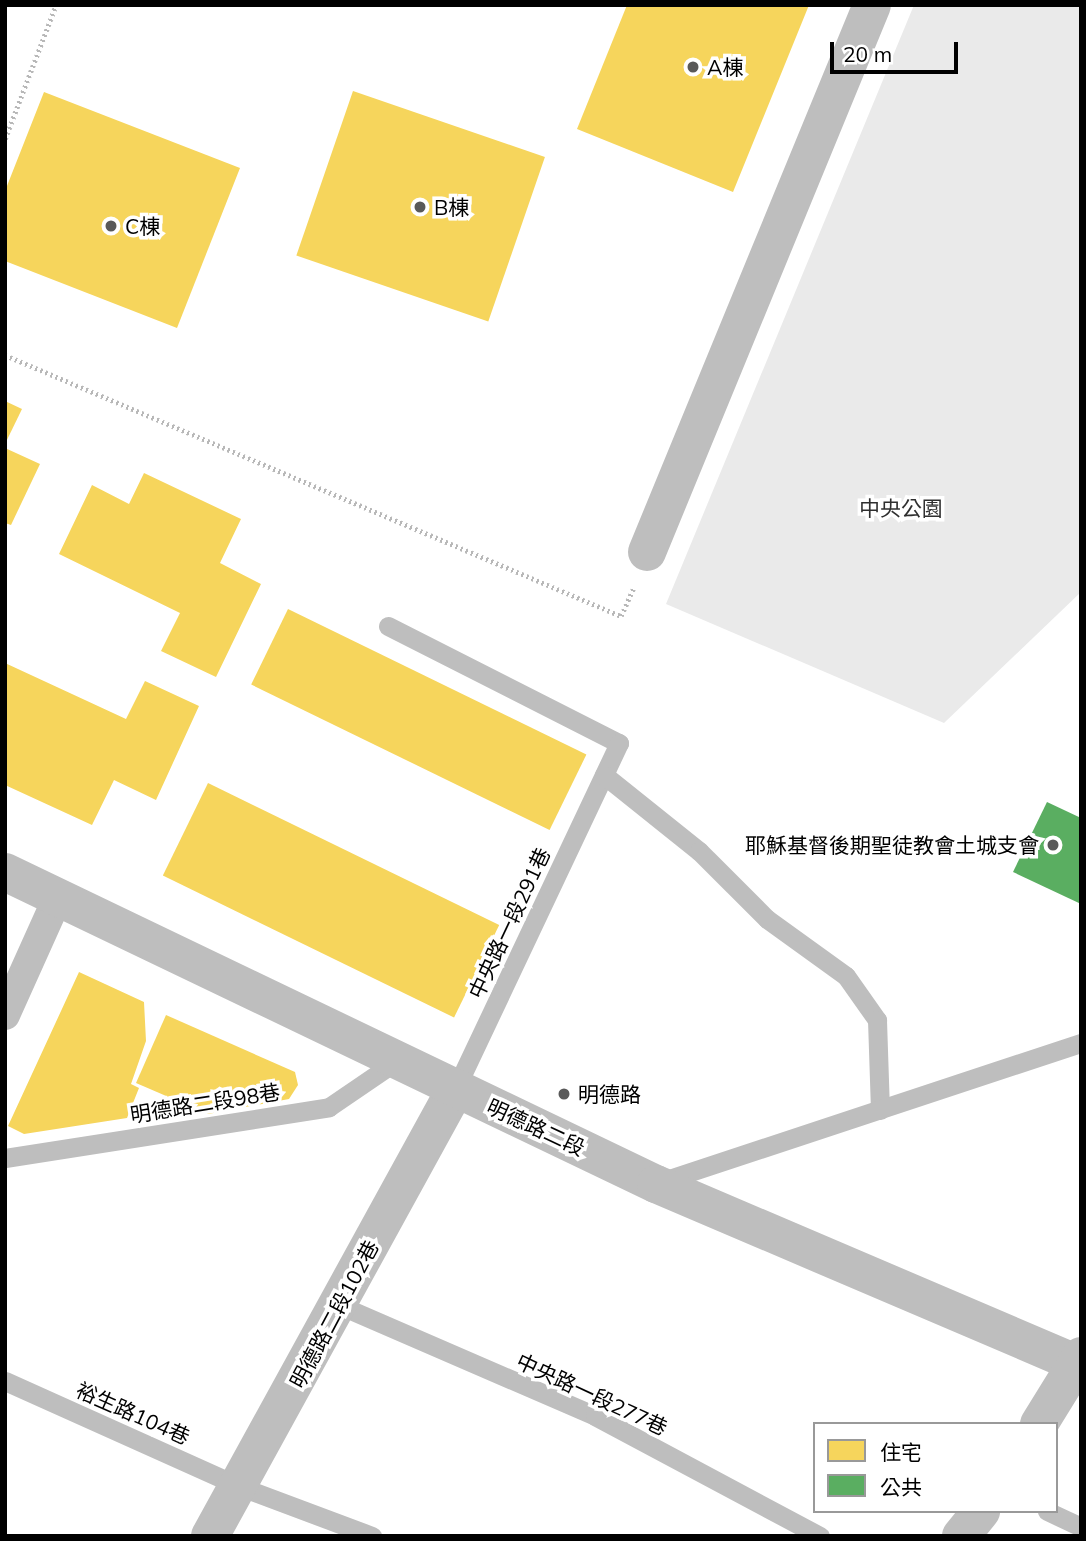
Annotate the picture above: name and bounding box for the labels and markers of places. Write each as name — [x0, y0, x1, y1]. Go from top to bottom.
place label: A棟 — [707, 54, 743, 80]
marker: A棟 — [685, 59, 701, 75]
place label: B棟 — [434, 194, 469, 220]
marker: B棟 — [412, 199, 428, 215]
place label: C棟 — [125, 213, 160, 239]
marker: C棟 — [103, 218, 119, 234]
place label: 耶穌基督後期聖徒教會土城支會 — [745, 832, 1039, 858]
marker: 耶穌基督後期聖徒教會土城支會 — [1045, 837, 1061, 853]
place label: 明德路 — [578, 1081, 641, 1107]
marker: 明德路 — [556, 1086, 572, 1102]

